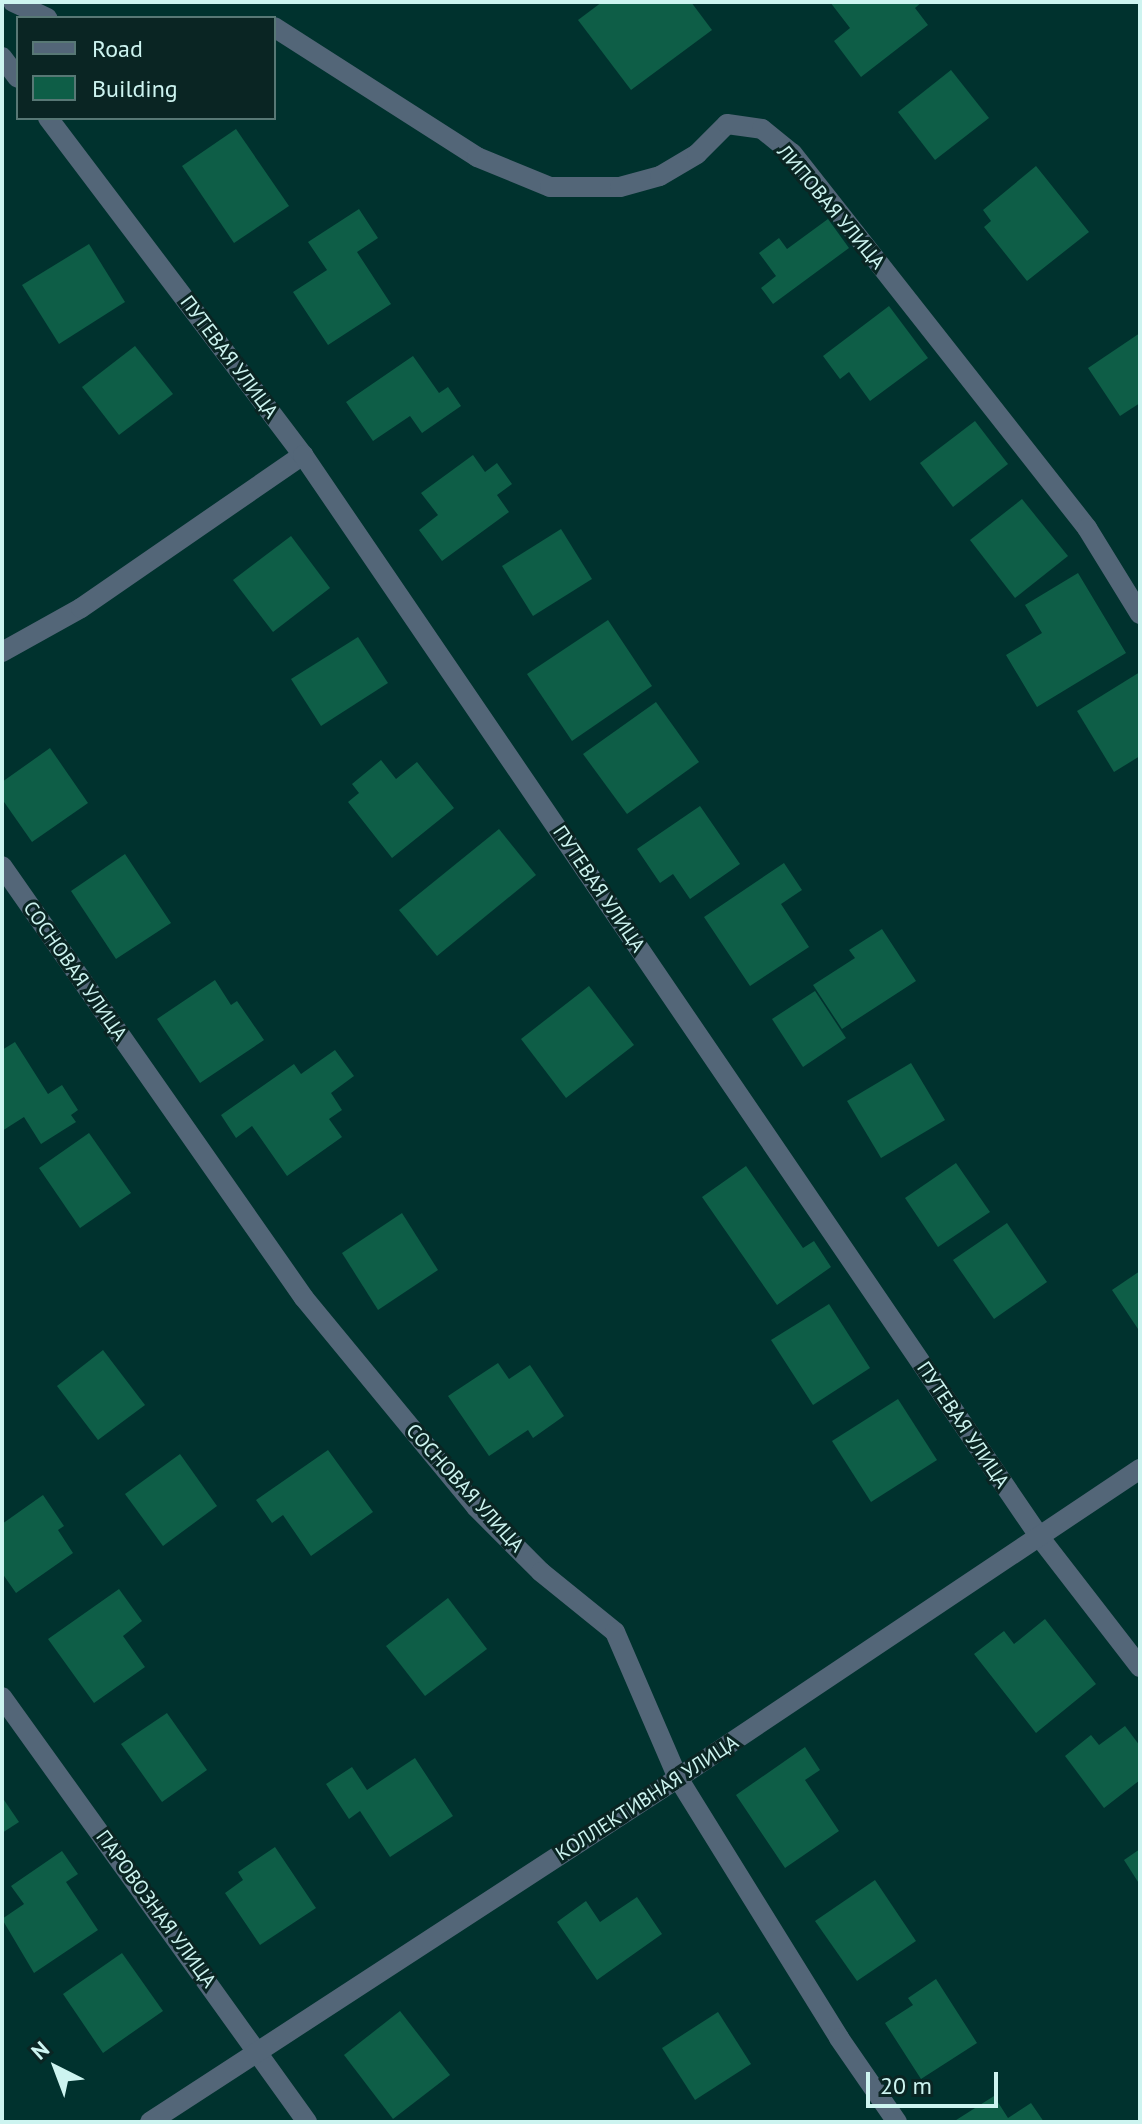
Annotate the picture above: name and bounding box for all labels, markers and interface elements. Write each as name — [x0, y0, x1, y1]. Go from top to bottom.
legend — [16, 16, 276, 120]
text: Road — [92, 33, 143, 64]
text: Building — [92, 73, 178, 104]
street label: ЛИПОВАЯ УЛИЦА — [772, 140, 890, 274]
street label: ПУТЕВАЯ УЛИЦА — [175, 291, 283, 423]
street label: ПУТЕВАЯ УЛИЦА — [548, 821, 650, 957]
street label: СОСНОВАЯ УЛИЦА — [18, 896, 132, 1046]
street label: ПУТЕВАЯ УЛИЦА — [912, 1357, 1014, 1493]
street label: СОСНОВАЯ УЛИЦА — [401, 1419, 529, 1557]
street label: КОЛЛЕКТИВНАЯ УЛИЦА — [551, 1730, 743, 1866]
street label: ПАРОВОЗНАЯ УЛИЦА — [91, 1825, 221, 1993]
north arrow — [16, 2028, 96, 2108]
text: N — [25, 2035, 55, 2065]
scale bar — [870, 2056, 1002, 2106]
text: 20 m — [880, 2070, 932, 2101]

